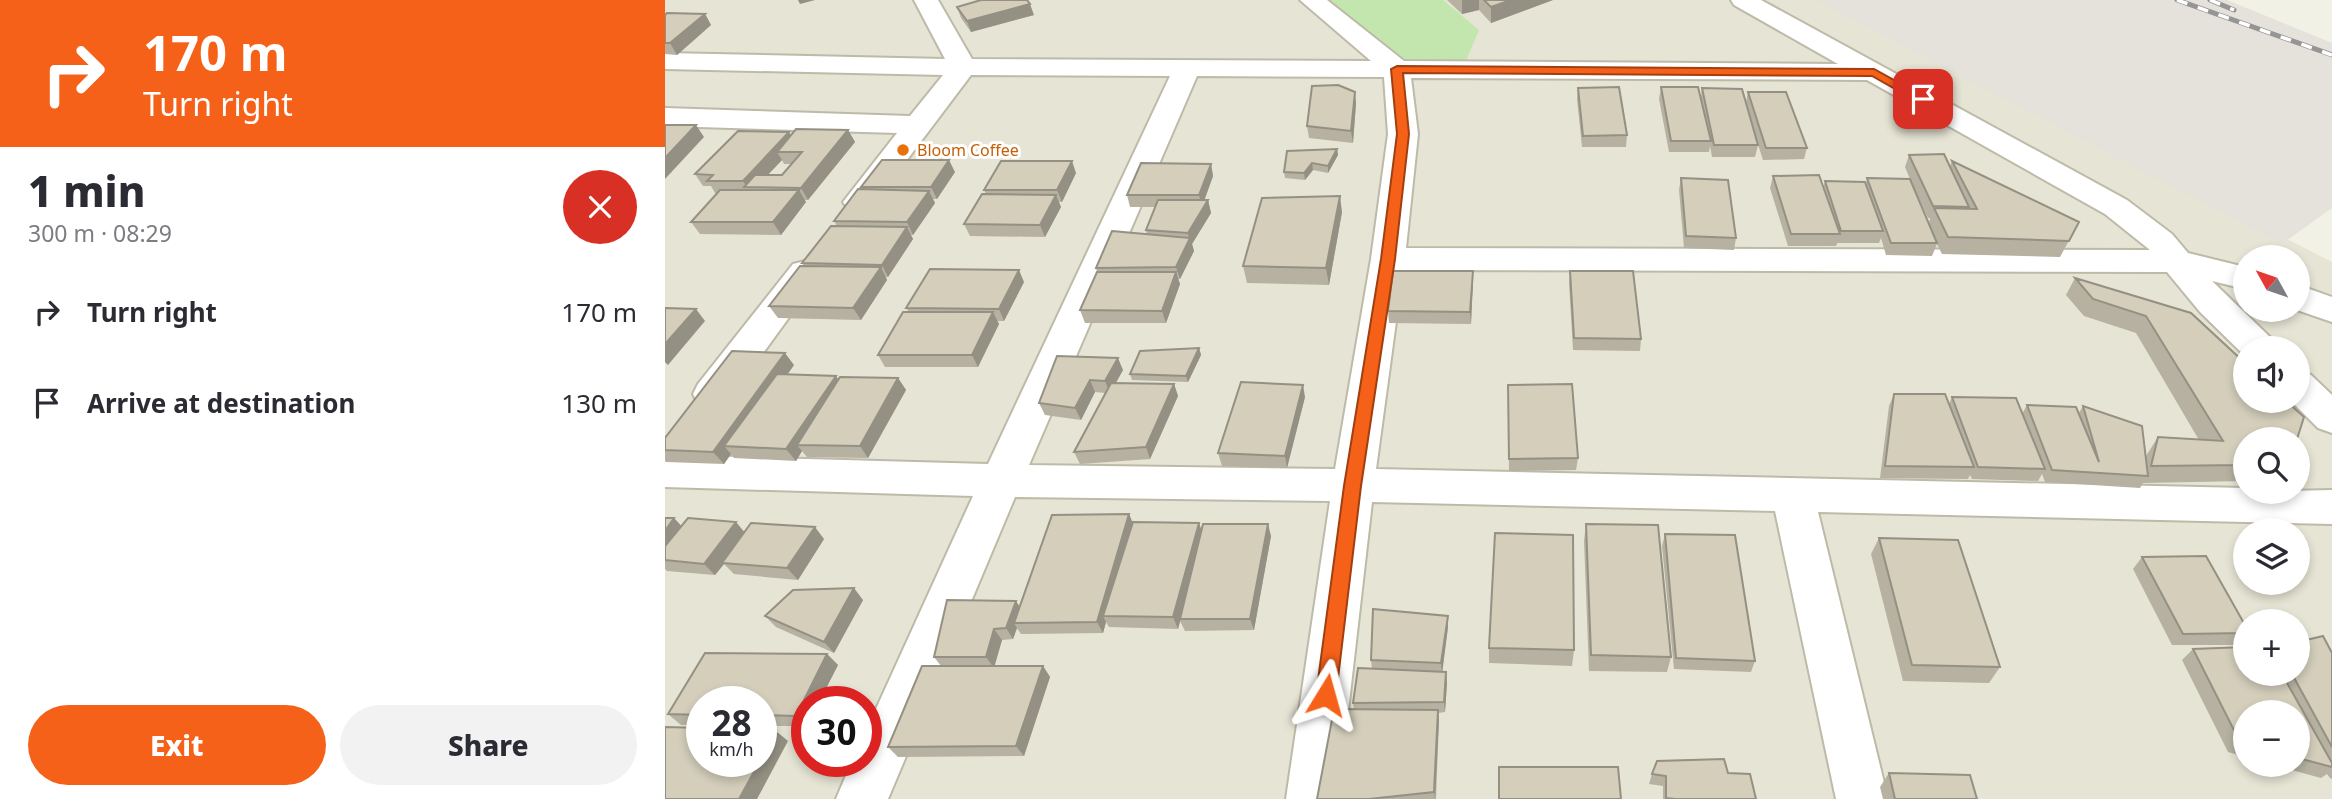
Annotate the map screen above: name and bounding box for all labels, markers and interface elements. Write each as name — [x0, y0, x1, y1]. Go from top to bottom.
text: 170 m — [143, 19, 288, 85]
icon: right — [28, 28, 119, 119]
pin — [1893, 69, 1953, 129]
icon: arrive — [1904, 80, 1942, 118]
text: Turn right — [143, 82, 293, 125]
place label: Bloom Coffee — [917, 139, 1019, 161]
marker: Bloom Coffee — [895, 142, 911, 158]
text: 1 min — [28, 162, 145, 219]
button: close — [563, 170, 637, 244]
text: 300 m · 08:29 — [28, 217, 172, 249]
north arrow — [2233, 245, 2310, 322]
map controls — [2233, 245, 2310, 777]
icon: right — [28, 293, 66, 331]
text: Turn right — [87, 294, 217, 330]
text: 170 m — [561, 294, 637, 330]
button: sound — [2233, 336, 2310, 413]
icon: arrive — [28, 384, 66, 422]
text: Arrive at destination — [87, 385, 356, 421]
text: 130 m — [561, 385, 637, 421]
button: search — [2233, 427, 2310, 504]
button: layers — [2233, 518, 2310, 595]
button: + — [2233, 609, 2310, 686]
position arrow — [1289, 658, 1363, 732]
speed limit sign: 30 — [791, 686, 882, 777]
text: 28 — [711, 699, 752, 746]
button: − — [2233, 700, 2310, 777]
button: Exit — [28, 705, 326, 785]
button: Share — [340, 705, 637, 785]
text: km/h — [709, 737, 754, 761]

